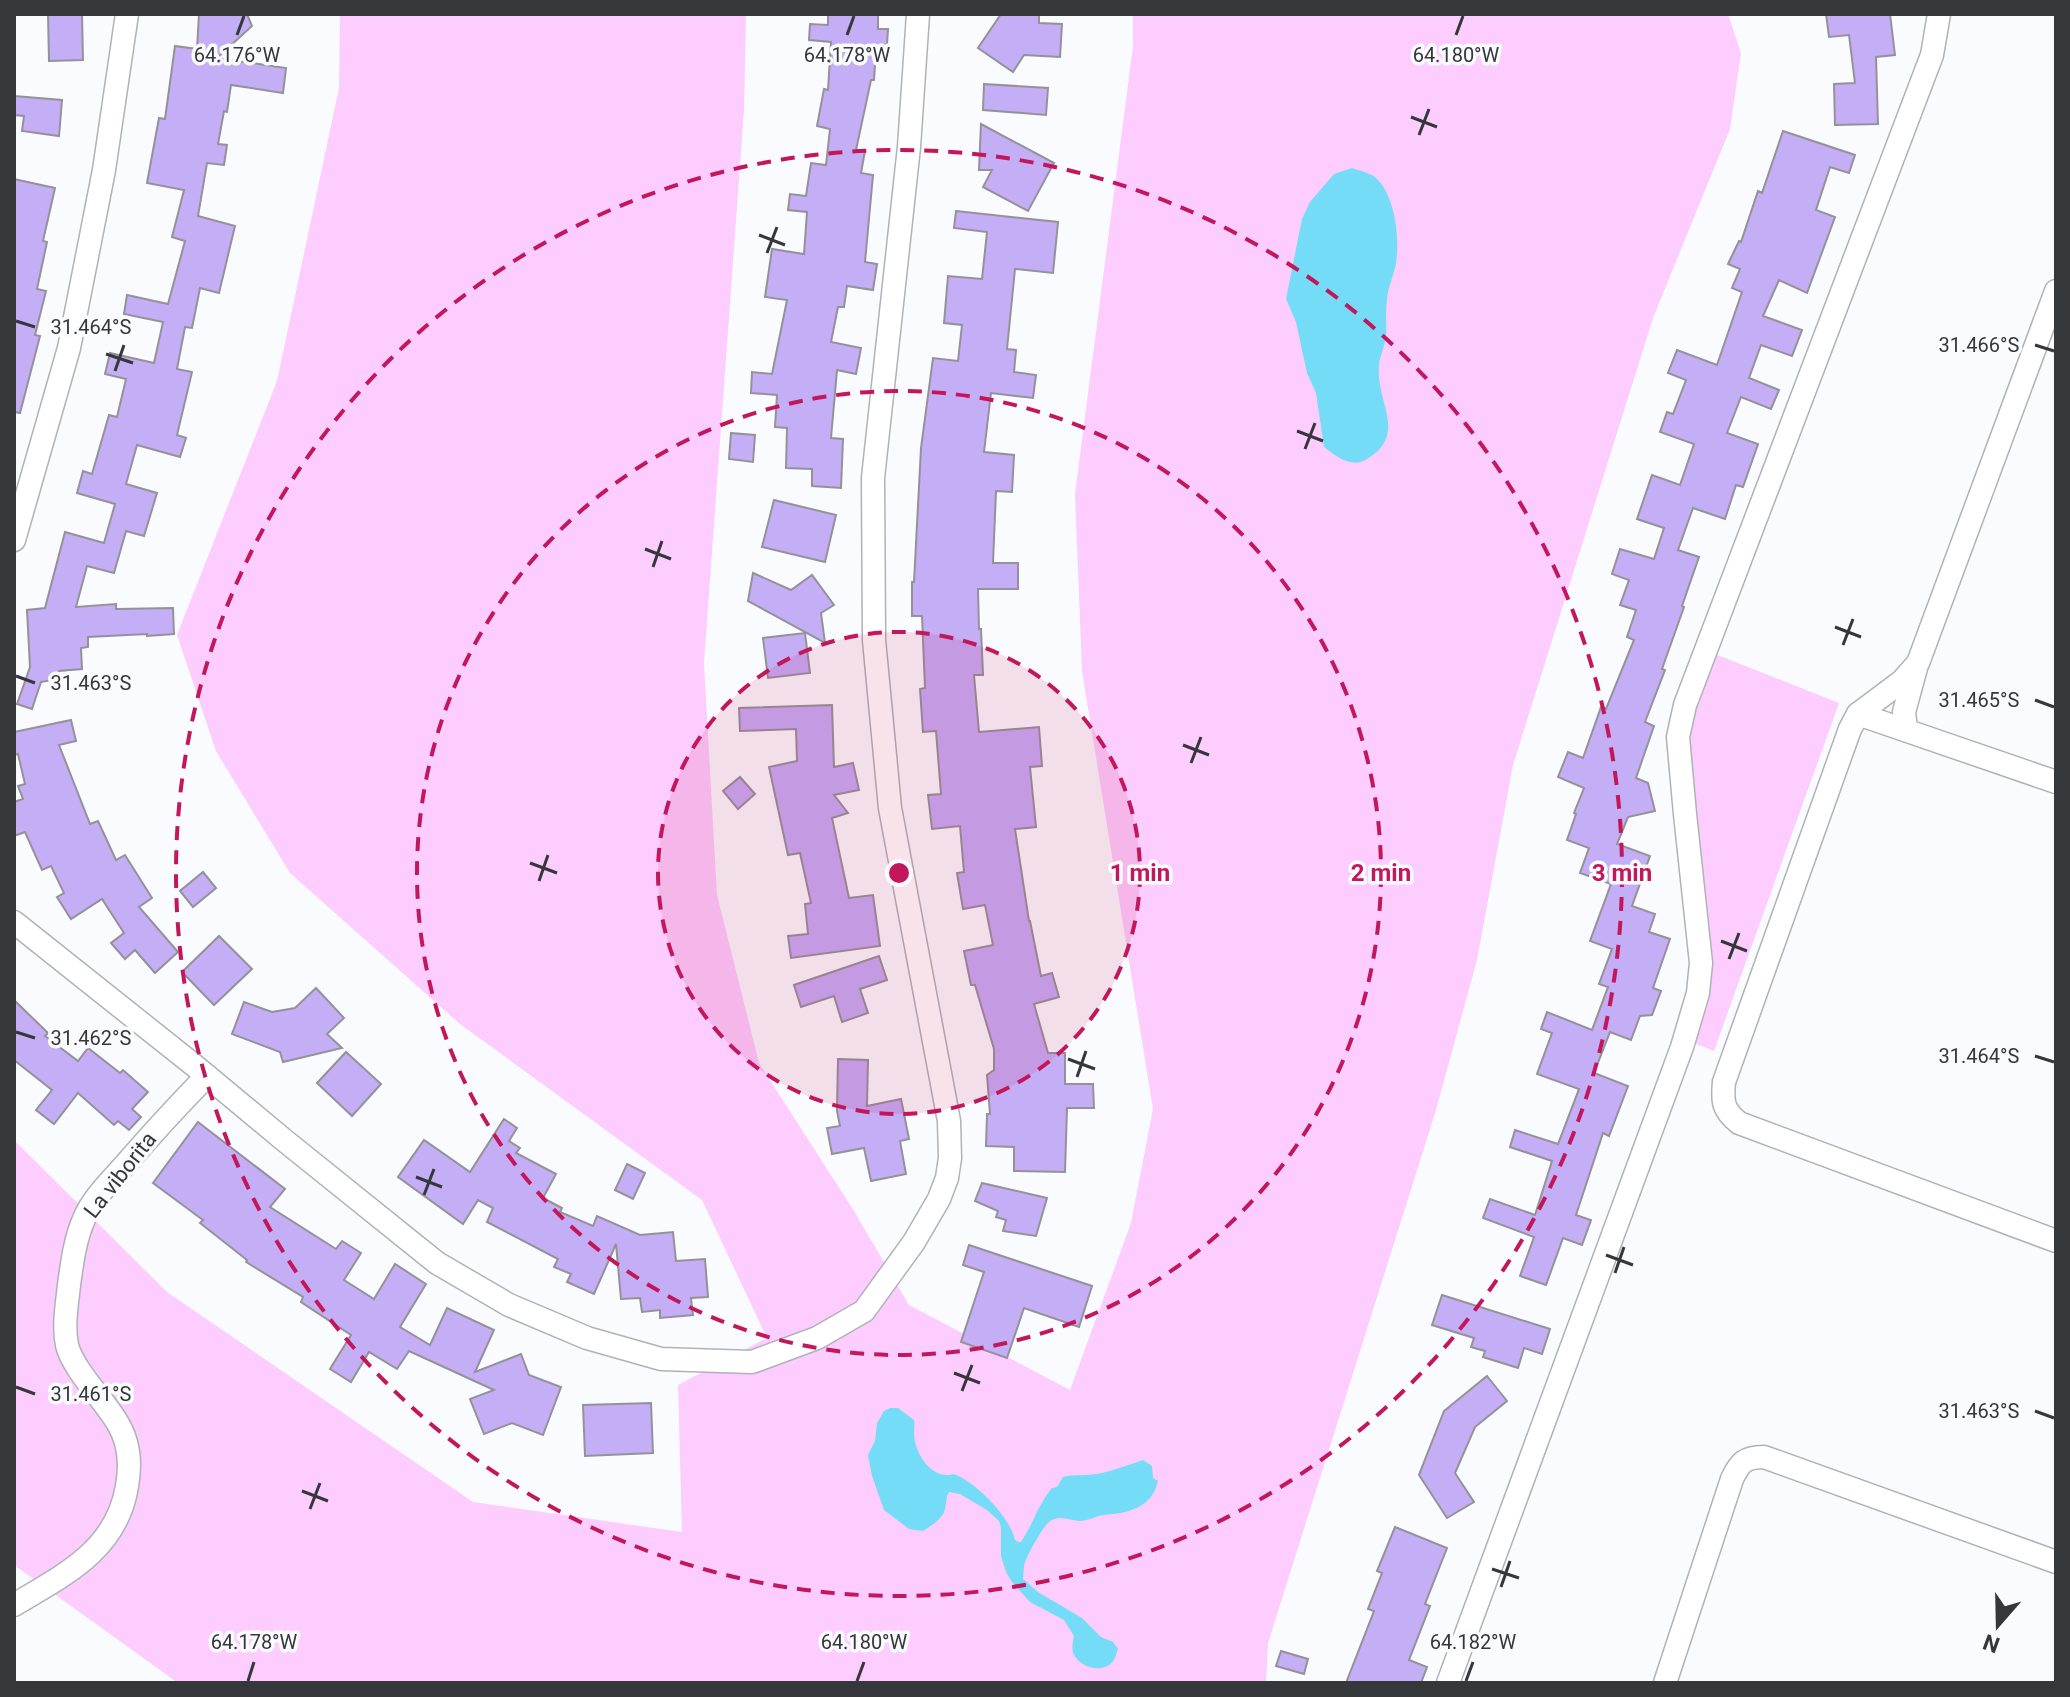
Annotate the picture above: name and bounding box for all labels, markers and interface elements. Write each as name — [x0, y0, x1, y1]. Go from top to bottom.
text: 64.176°W — [194, 43, 281, 67]
text: 64.178°W — [804, 43, 891, 67]
text: 64.180°W — [1413, 43, 1500, 67]
text: 31.464°S — [51, 315, 132, 339]
text: 31.466°S — [1939, 333, 2020, 357]
text: 31.463°S — [51, 671, 132, 695]
text: 31.465°S — [1939, 688, 2020, 712]
centre of rings — [885, 859, 913, 887]
text: 1 min — [1110, 859, 1170, 887]
text: 2 min — [1351, 859, 1411, 887]
text: 3 min — [1592, 859, 1652, 887]
text: 31.462°S — [51, 1026, 132, 1050]
text: 31.464°S — [1939, 1044, 2020, 1068]
street label: La viborita — [79, 1127, 161, 1223]
text: 31.461°S — [51, 1382, 132, 1406]
text: 31.463°S — [1939, 1399, 2020, 1423]
north arrow — [1958, 1585, 2038, 1665]
text: N — [1980, 1629, 2003, 1658]
text: 64.178°W — [211, 1630, 298, 1654]
text: 64.180°W — [821, 1630, 908, 1654]
text: 64.182°W — [1430, 1630, 1517, 1654]

